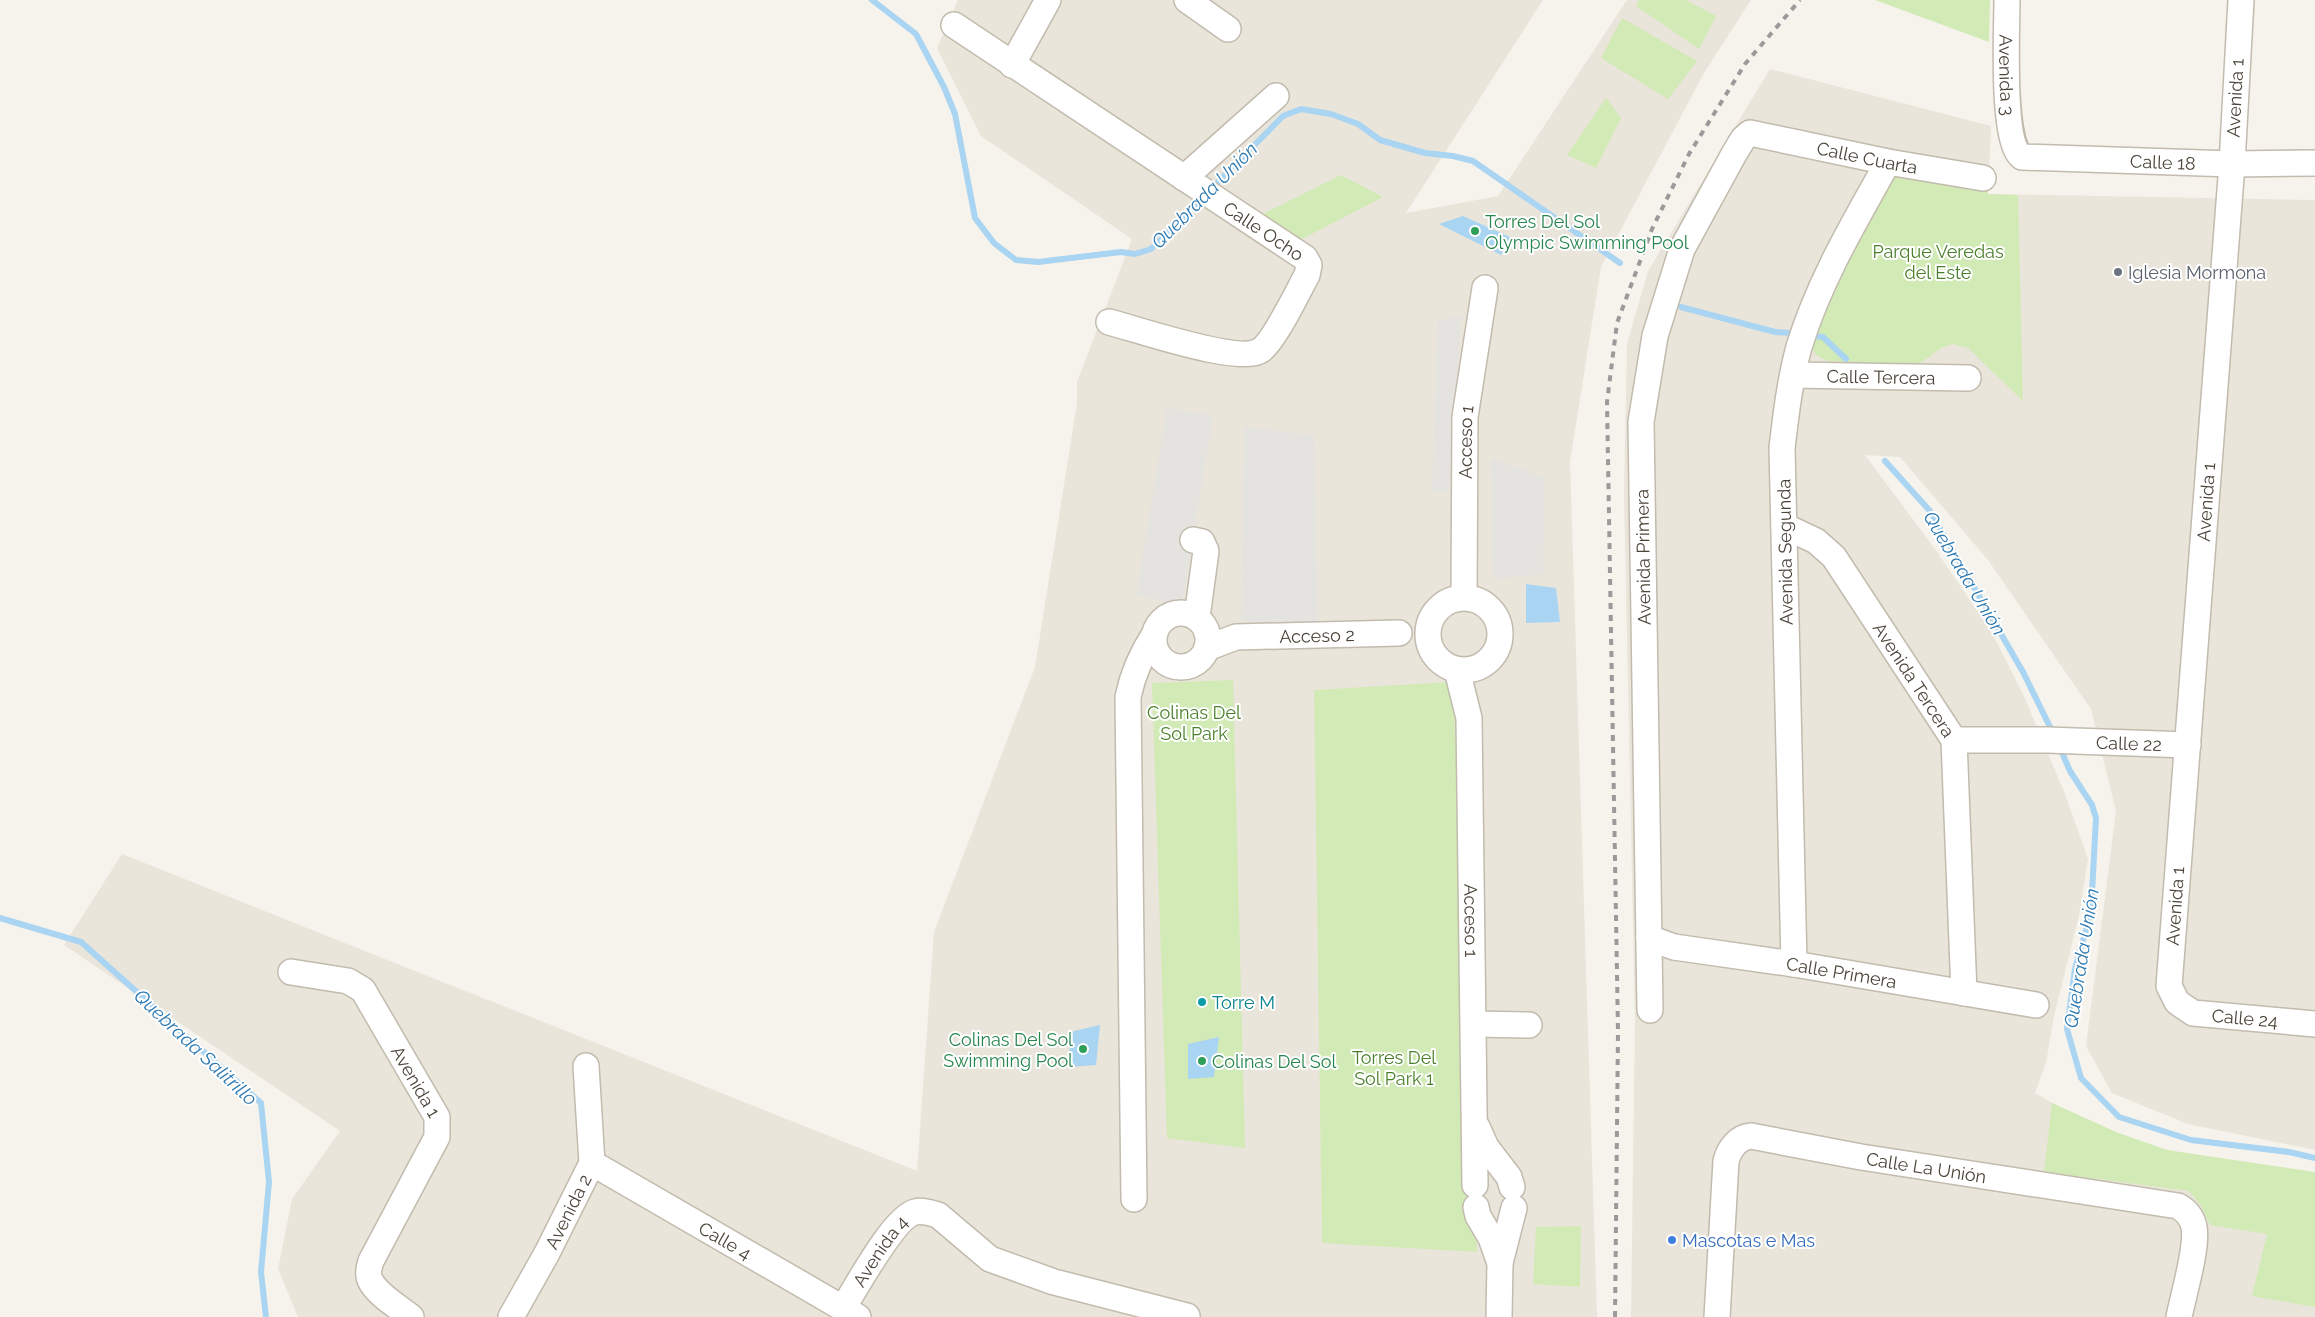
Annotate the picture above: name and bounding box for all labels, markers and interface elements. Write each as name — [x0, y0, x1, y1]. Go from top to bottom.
street label: Avenida 3 — [1996, 34, 2019, 117]
street label: Avenida 1 — [2222, 58, 2248, 138]
water label: Quebrada Unión — [1146, 137, 1262, 253]
street label: Calle Cuarta — [1815, 137, 1919, 177]
street label: Calle 18 — [2130, 150, 2196, 173]
street label: Calle Ocho — [1220, 197, 1308, 265]
place label: Torres Del Sol Olympic Swimming Pool — [1485, 211, 1689, 253]
marker: Torres Del Sol Olympic Swimming Pool — [1469, 225, 1481, 237]
park label: Parque Veredas del Este — [1872, 241, 2004, 283]
place label: Iglesia Mormona — [2128, 262, 2266, 283]
marker: Iglesia Mormona — [2112, 266, 2124, 278]
street label: Calle Tercera — [1826, 365, 1935, 388]
street label: Acceso 1 — [1454, 403, 1477, 479]
street label: Avenida 1 — [2193, 462, 2219, 542]
street label: Avenida Segunda — [1773, 479, 1797, 625]
street label: Avenida Primera — [1631, 489, 1655, 625]
water label: Quebrada Unión — [1919, 507, 2011, 639]
street label: Avenida Tercera — [1869, 618, 1960, 741]
street label: Acceso 2 — [1279, 624, 1355, 646]
park label: Colinas Del Sol Park — [1147, 702, 1241, 744]
street label: Calle 22 — [2096, 731, 2162, 755]
street label: Avenida 1 — [2162, 866, 2188, 946]
street label: Acceso 1 — [1461, 883, 1483, 958]
water label: Quebrada Unión — [2059, 887, 2103, 1029]
street label: Calle Primera — [1785, 953, 1898, 992]
water label: Quebrada Salitrillo — [130, 984, 262, 1110]
place label: Torre M — [1212, 992, 1275, 1013]
marker: Torre M — [1196, 996, 1208, 1008]
street label: Calle 24 — [2211, 1004, 2279, 1031]
place label: Colinas Del Sol Swimming Pool — [943, 1029, 1073, 1071]
street label: Avenida 1 — [387, 1042, 445, 1121]
marker: Colinas Del Sol Swimming Pool — [1077, 1043, 1089, 1055]
park label: Torres Del Sol Park 1 — [1352, 1047, 1436, 1089]
place label: Colinas Del Sol — [1212, 1051, 1336, 1072]
marker: Colinas Del Sol — [1196, 1055, 1208, 1067]
street label: Calle La Unión — [1865, 1147, 1988, 1187]
street label: Avenida 2 — [540, 1170, 595, 1252]
street label: Avenida 4 — [848, 1211, 912, 1290]
street label: Calle 4 — [695, 1217, 755, 1264]
place label: Mascotas e Mas — [1682, 1230, 1815, 1251]
marker: Mascotas e Mas — [1666, 1234, 1678, 1246]

